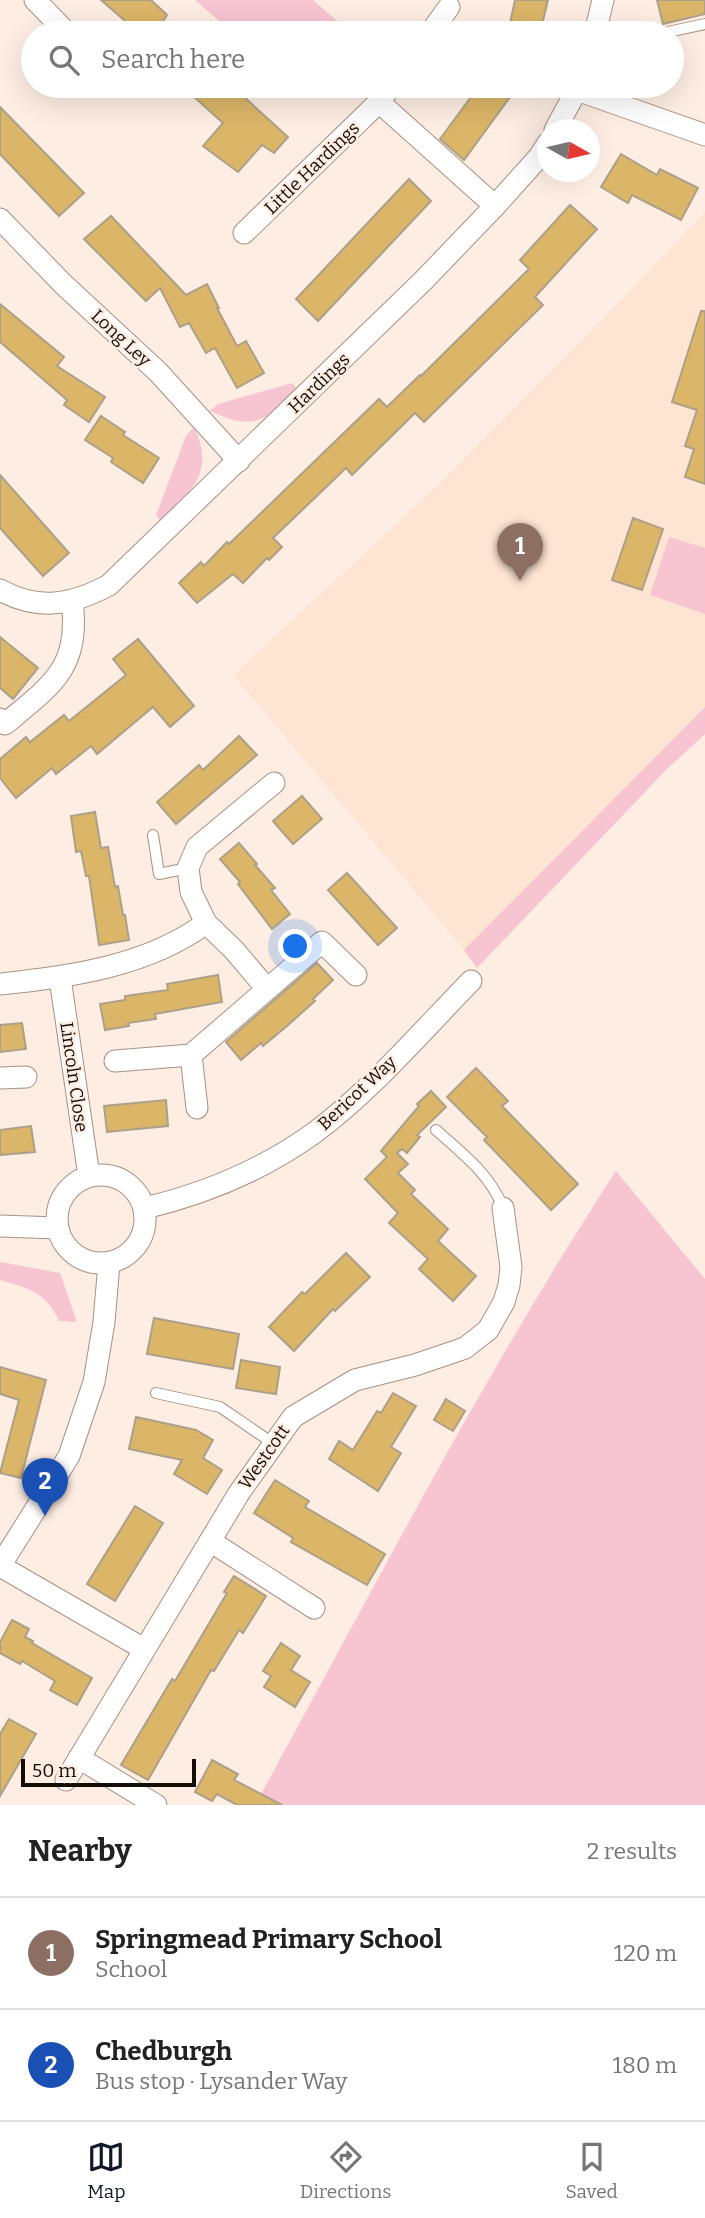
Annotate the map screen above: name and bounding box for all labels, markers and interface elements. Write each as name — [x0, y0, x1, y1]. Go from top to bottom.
search box — [21, 21, 684, 98]
icon: search — [45, 41, 83, 79]
text: Search here — [101, 44, 245, 75]
street label: Little Hardings — [260, 117, 364, 219]
north arrow — [537, 119, 600, 182]
street label: Long Ley — [87, 305, 156, 372]
street label: Hardings — [284, 348, 354, 418]
pin: 1 — [497, 523, 543, 581]
your location — [278, 929, 312, 963]
street label: Lincoln Close — [55, 1021, 93, 1133]
street label: Bericot Way — [313, 1051, 401, 1135]
street label: Westcott — [234, 1420, 295, 1494]
pin: 2 — [22, 1458, 68, 1516]
scale bar — [21, 1756, 196, 1788]
text: 50 m — [32, 1759, 76, 1782]
text: Nearby — [28, 1833, 132, 1869]
text: 2 results — [587, 1837, 677, 1865]
text: Springmead Primary School — [95, 1924, 442, 1955]
text: 1 — [46, 1939, 56, 1967]
text: 120 m — [614, 1939, 677, 1967]
text: School — [95, 1955, 167, 1983]
text: Chedburgh — [95, 2036, 232, 2067]
text: 2 — [45, 2051, 57, 2079]
text: 180 m — [613, 2051, 677, 2079]
text: Bus stop · Lysander Way — [95, 2067, 347, 2095]
tab: Map — [87, 2138, 126, 2203]
tab: Directions — [300, 2138, 391, 2203]
tab: Saved — [566, 2138, 618, 2203]

